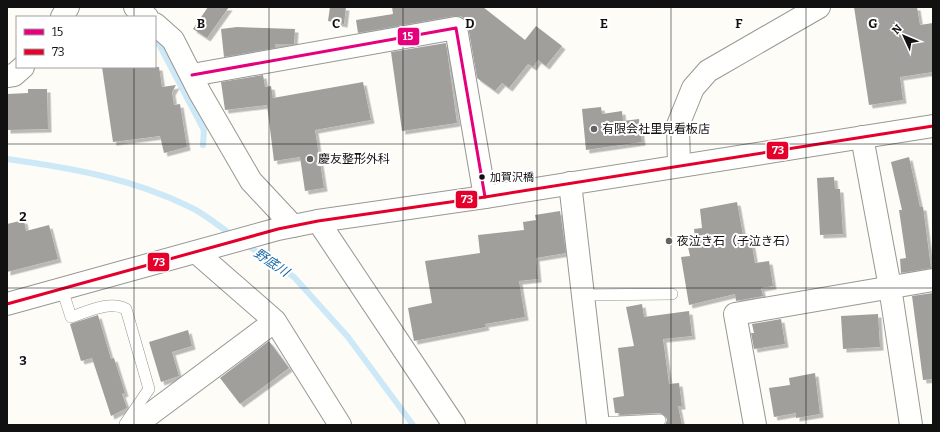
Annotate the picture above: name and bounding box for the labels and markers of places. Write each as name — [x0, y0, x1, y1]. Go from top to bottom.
place label: 有限会社里見看板店 — [602, 122, 710, 136]
marker: 有限会社里見看板店 — [589, 124, 599, 134]
place label: 慶友整形外科 — [318, 152, 390, 166]
marker: 慶友整形外科 — [305, 154, 315, 164]
place label: 加賀沢橋 — [490, 171, 534, 184]
marker: 加賀沢橋 — [477, 172, 487, 182]
place label: 夜泣き石（子泣き石） — [676, 234, 797, 248]
marker: 夜泣き石（子泣き石） — [664, 236, 674, 246]

